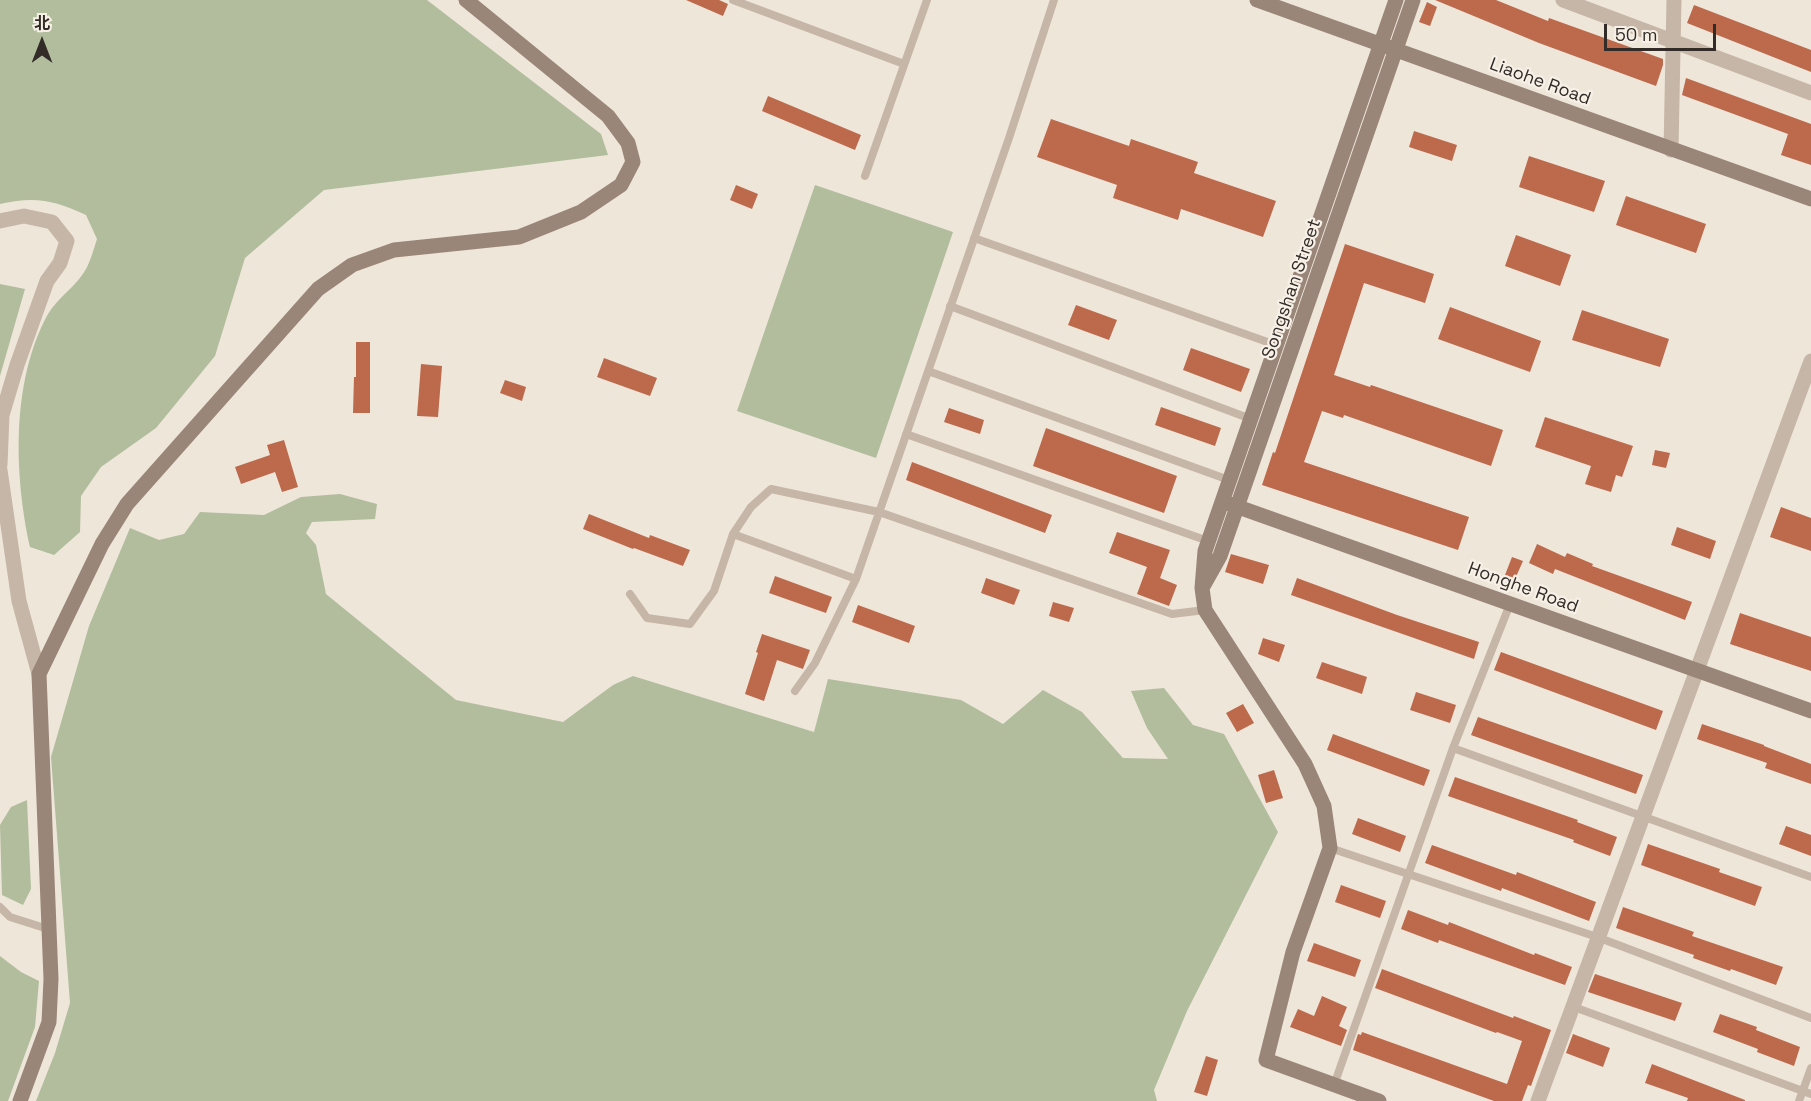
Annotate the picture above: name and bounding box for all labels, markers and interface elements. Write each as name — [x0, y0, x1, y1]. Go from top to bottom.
north arrow — [12, 12, 72, 72]
scale bar — [1607, 12, 1720, 50]
text: 北 — [34, 13, 50, 34]
text: 50 m — [1615, 23, 1657, 46]
street label: Liaohe Road — [1487, 54, 1593, 110]
street label: Songshan Street — [1258, 216, 1326, 362]
street label: Honghe Road — [1465, 558, 1581, 618]

